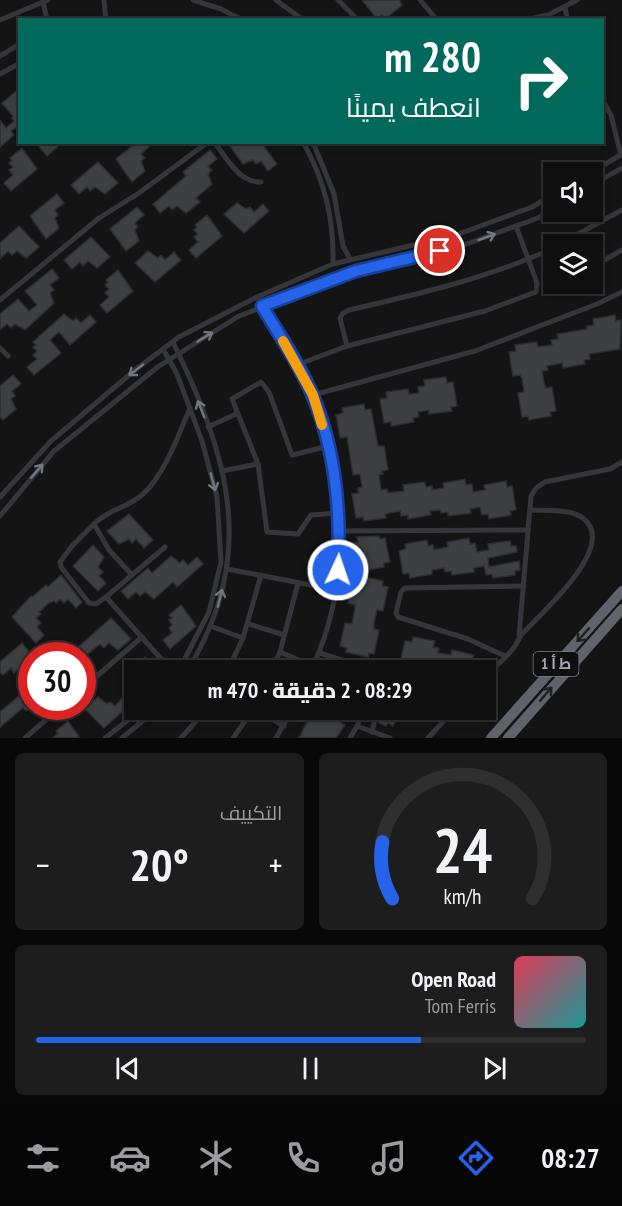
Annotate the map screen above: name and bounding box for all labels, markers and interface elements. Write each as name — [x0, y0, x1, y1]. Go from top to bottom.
text: 280 m — [384, 29, 481, 84]
icon: right — [502, 42, 580, 120]
text: انعطف يمينًا — [346, 90, 481, 124]
map controls — [543, 162, 603, 294]
button: sound — [543, 162, 603, 222]
pin — [414, 225, 465, 276]
one-way arrow — [477, 231, 495, 242]
icon: arrive — [423, 234, 456, 267]
button: layers — [543, 234, 603, 294]
one-way arrow — [196, 330, 213, 342]
one-way arrow — [128, 364, 144, 377]
one-way arrow — [195, 400, 206, 418]
one-way arrow — [30, 464, 44, 479]
one-way arrow — [208, 472, 220, 491]
position arrow — [306, 538, 370, 602]
one-way arrow — [215, 589, 227, 608]
one-way arrow — [576, 627, 590, 642]
speed limit sign: 30 — [18, 642, 96, 720]
road number: ط أ 1 — [534, 652, 578, 676]
text: 08:29 · 2 دقيقة · 470 m — [208, 676, 412, 704]
one-way arrow — [539, 687, 553, 702]
text: التكييف — [220, 800, 283, 826]
text: 24 — [433, 809, 493, 890]
text: 20° — [130, 835, 189, 893]
text: − — [36, 843, 50, 886]
text: + — [269, 843, 283, 886]
text: km/h — [444, 882, 482, 910]
text: Open Road — [411, 965, 496, 993]
text: Tom Ferris — [425, 993, 496, 1019]
icon: previous — [111, 1052, 144, 1085]
icon: pause — [294, 1052, 327, 1085]
icon: next — [478, 1052, 511, 1085]
icon: filters — [22, 1137, 64, 1179]
icon: car — [109, 1137, 151, 1179]
icon: climate — [195, 1137, 237, 1179]
icon: phone — [282, 1137, 324, 1179]
icon: music — [368, 1137, 410, 1179]
icon: directions — [455, 1137, 497, 1179]
text: 08:27 — [541, 1141, 600, 1175]

